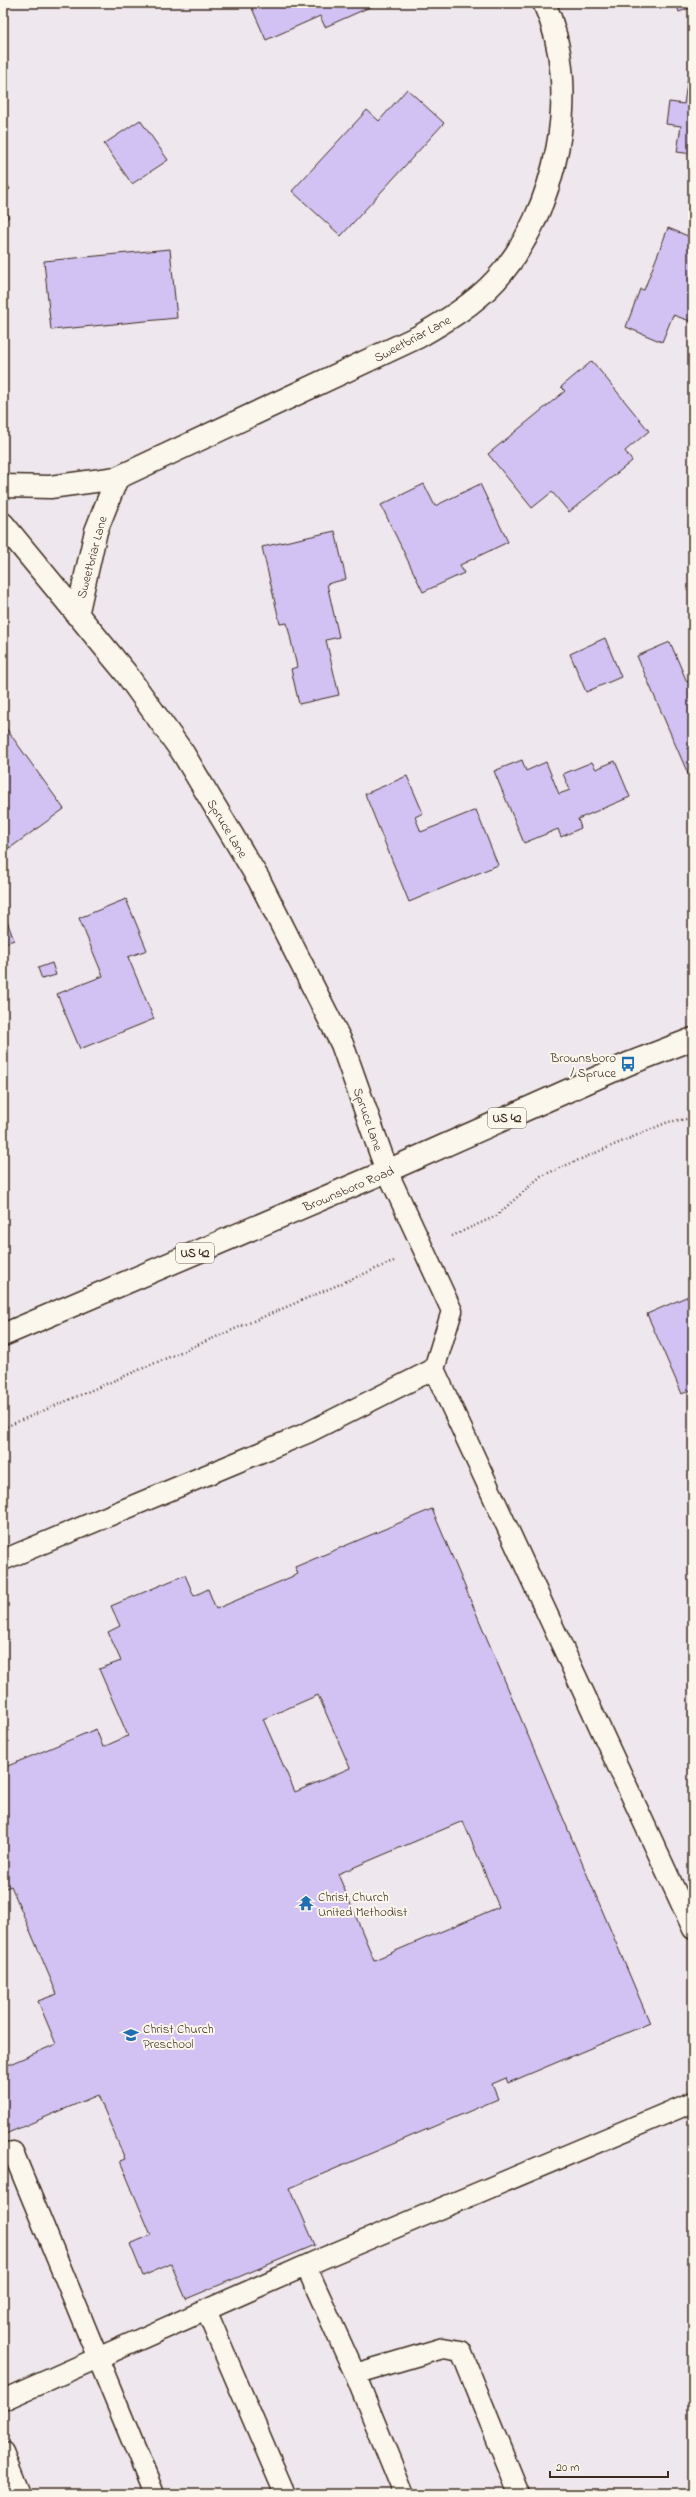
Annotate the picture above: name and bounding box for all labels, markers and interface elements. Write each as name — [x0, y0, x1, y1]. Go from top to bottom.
street label: Sweetbriar Lane — [371, 311, 455, 368]
street label: Sweetbriar Lane — [72, 514, 113, 601]
street label: Spruce Lane — [202, 796, 252, 862]
place label: Brownsboro / Spruce — [549, 1049, 616, 1083]
bus stop icon: Brownsboro / Spruce — [619, 1055, 637, 1073]
street label: Spruce Lane — [348, 1085, 387, 1154]
road number: US 42 — [488, 1108, 526, 1128]
street label: Brownsboro Road — [299, 1161, 398, 1217]
road number: US 42 — [176, 1243, 214, 1263]
place label: Christ Church United Methodist — [318, 1888, 408, 1922]
temple icon: Christ Church United Methodist — [297, 1894, 315, 1912]
place label: Christ Church Preschool — [143, 2020, 214, 2054]
school or university icon: Christ Church Preschool — [122, 2026, 140, 2044]
scale bar — [550, 2453, 668, 2479]
text: 20 m — [556, 2459, 579, 2477]

